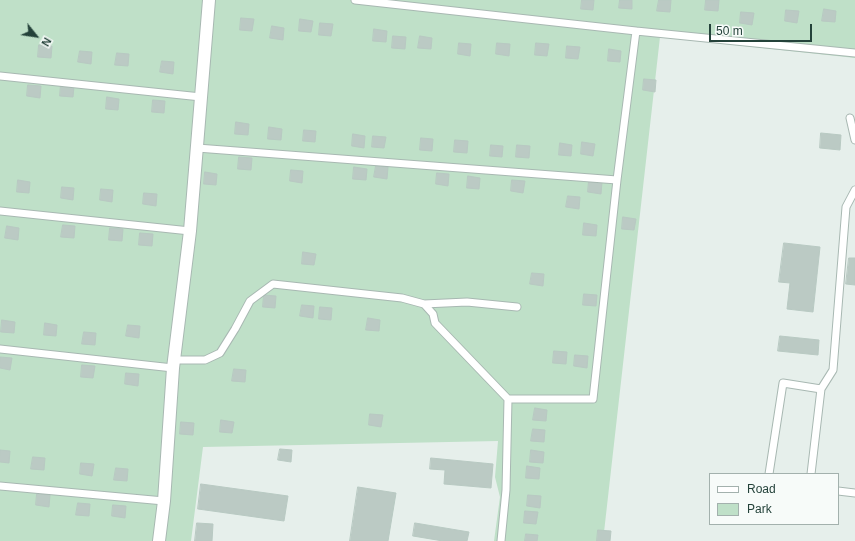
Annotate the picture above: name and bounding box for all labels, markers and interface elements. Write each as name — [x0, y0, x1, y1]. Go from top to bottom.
north arrow — [16, 16, 56, 56]
scale bar — [711, 16, 814, 42]
text: 50 m — [716, 24, 743, 38]
text: N — [39, 36, 54, 48]
legend — [709, 473, 839, 525]
text: Road — [747, 482, 776, 496]
text: Park — [747, 502, 772, 516]

